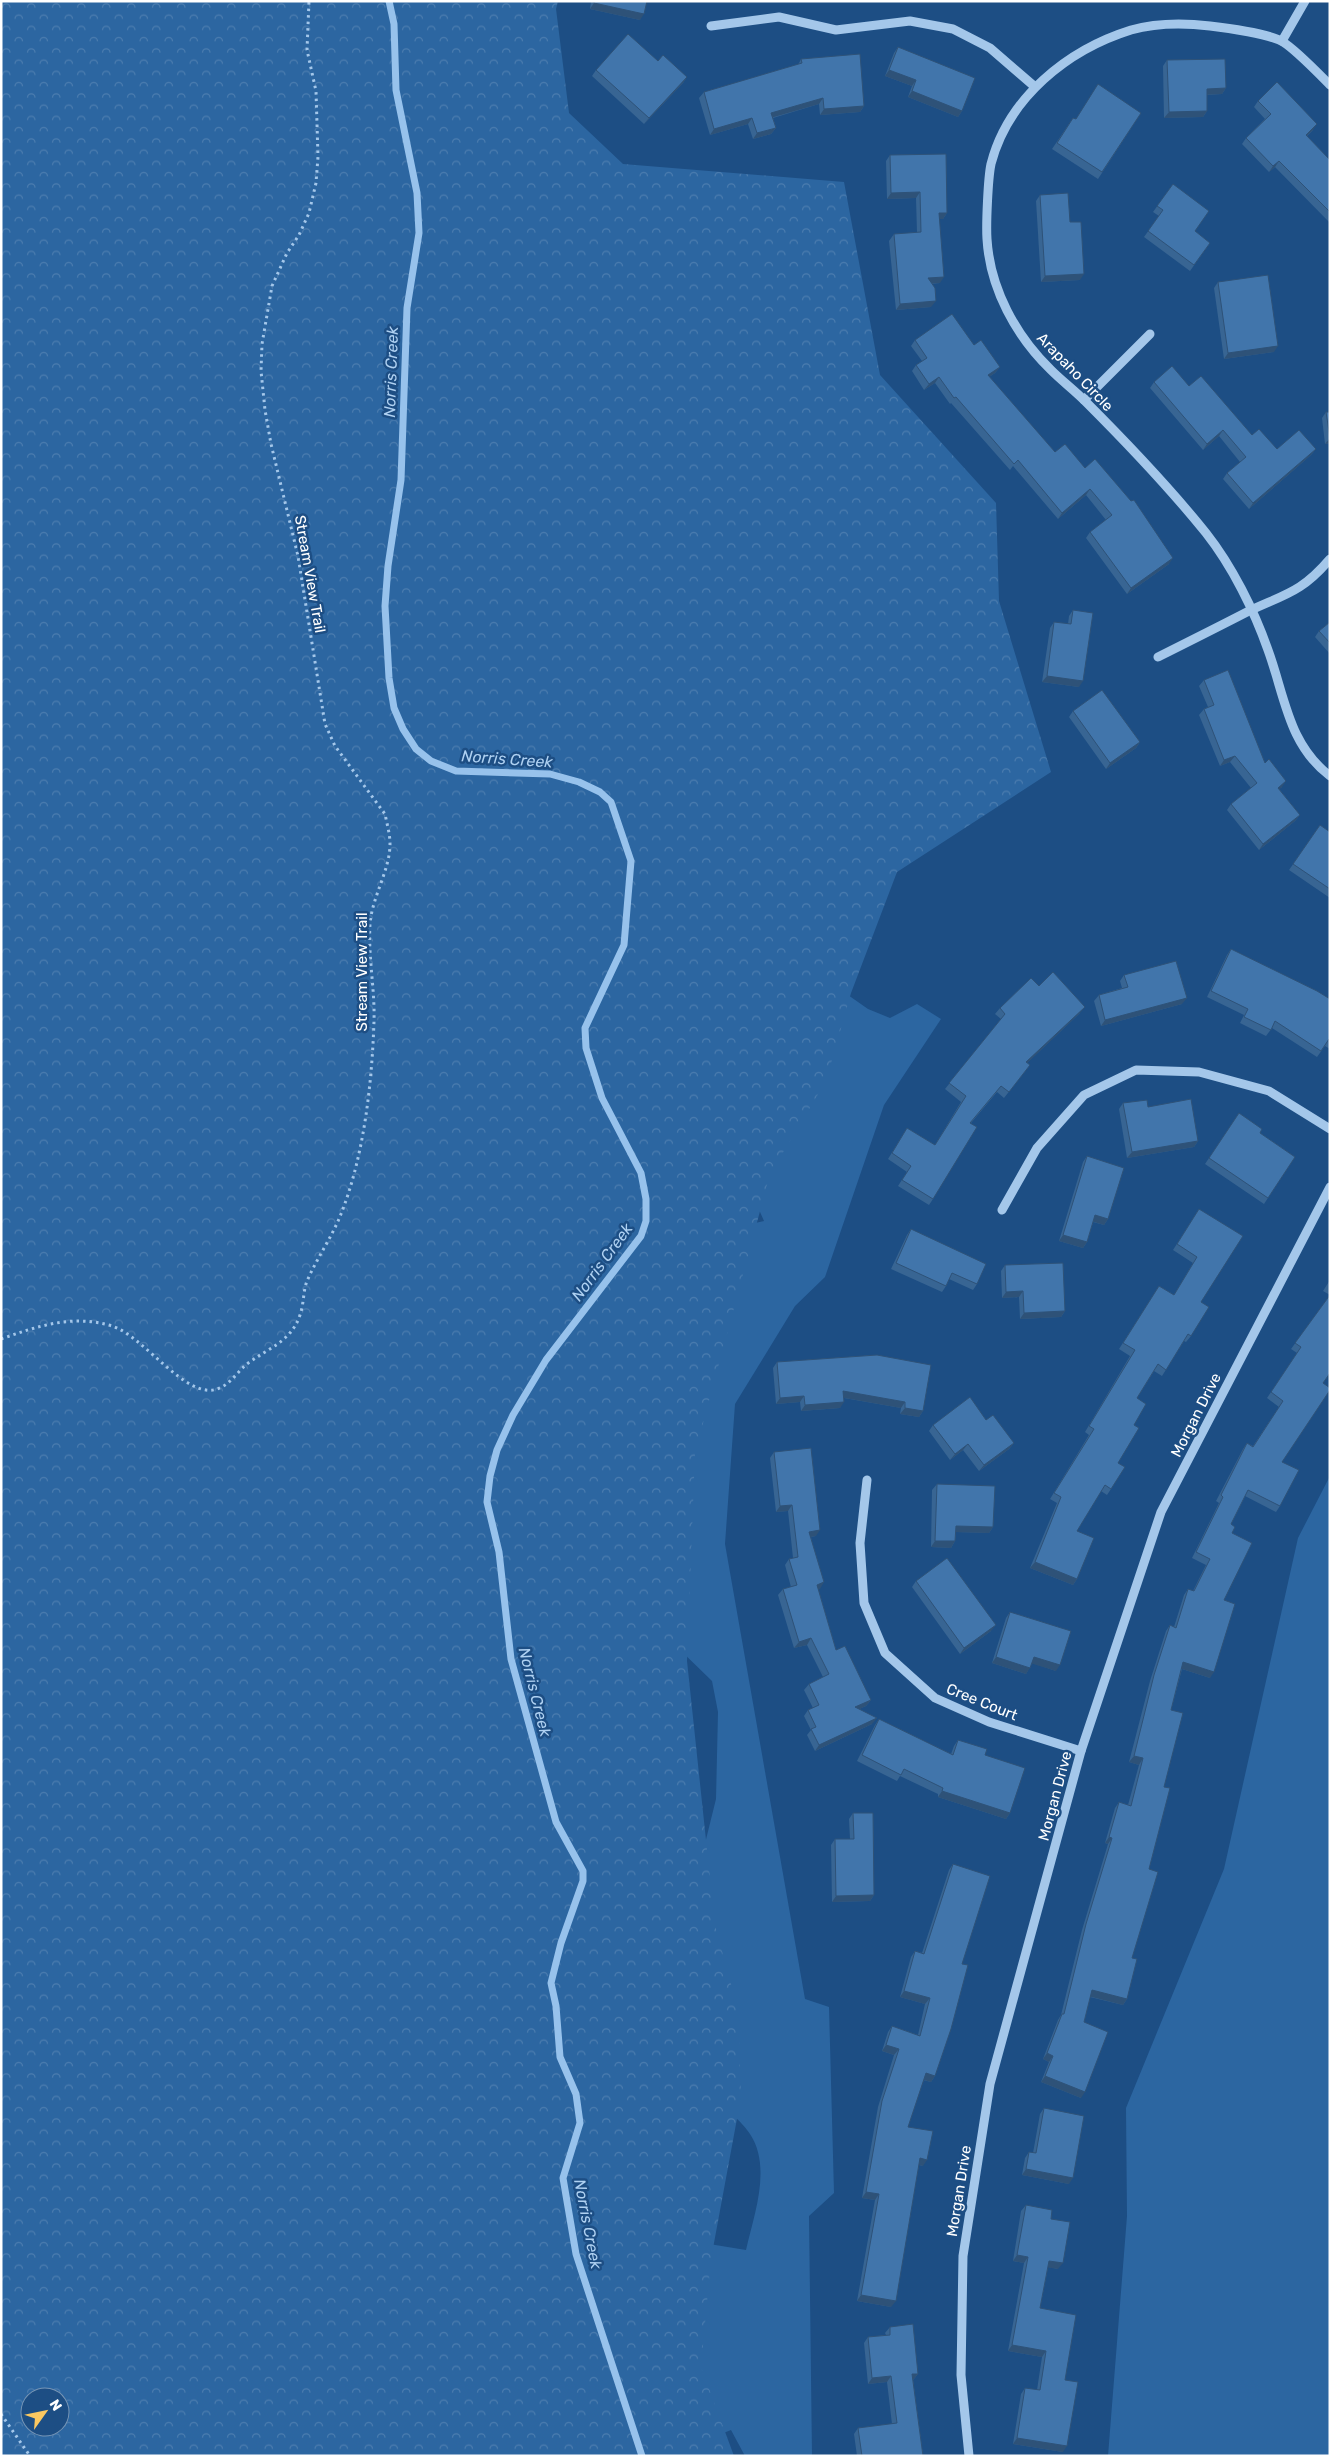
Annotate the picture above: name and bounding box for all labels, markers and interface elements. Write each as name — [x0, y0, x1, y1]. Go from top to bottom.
water label: Norris Creek — [380, 325, 402, 418]
street label: Arapaho Circle — [1033, 329, 1117, 415]
street label: Stream View Trail — [291, 514, 329, 634]
water label: Norris Creek — [461, 746, 554, 772]
street label: Stream View Trail — [353, 912, 371, 1032]
water label: Norris Creek — [567, 1219, 637, 1305]
street label: Morgan Drive — [1167, 1370, 1225, 1460]
water label: Norris Creek — [515, 1645, 555, 1739]
street label: Cree Court — [944, 1680, 1020, 1724]
street label: Morgan Drive — [1034, 1749, 1076, 1843]
street label: Morgan Drive — [943, 2144, 975, 2238]
water label: Norris Creek — [570, 2177, 606, 2271]
north arrow — [20, 2387, 70, 2437]
text: N — [46, 2396, 65, 2414]

